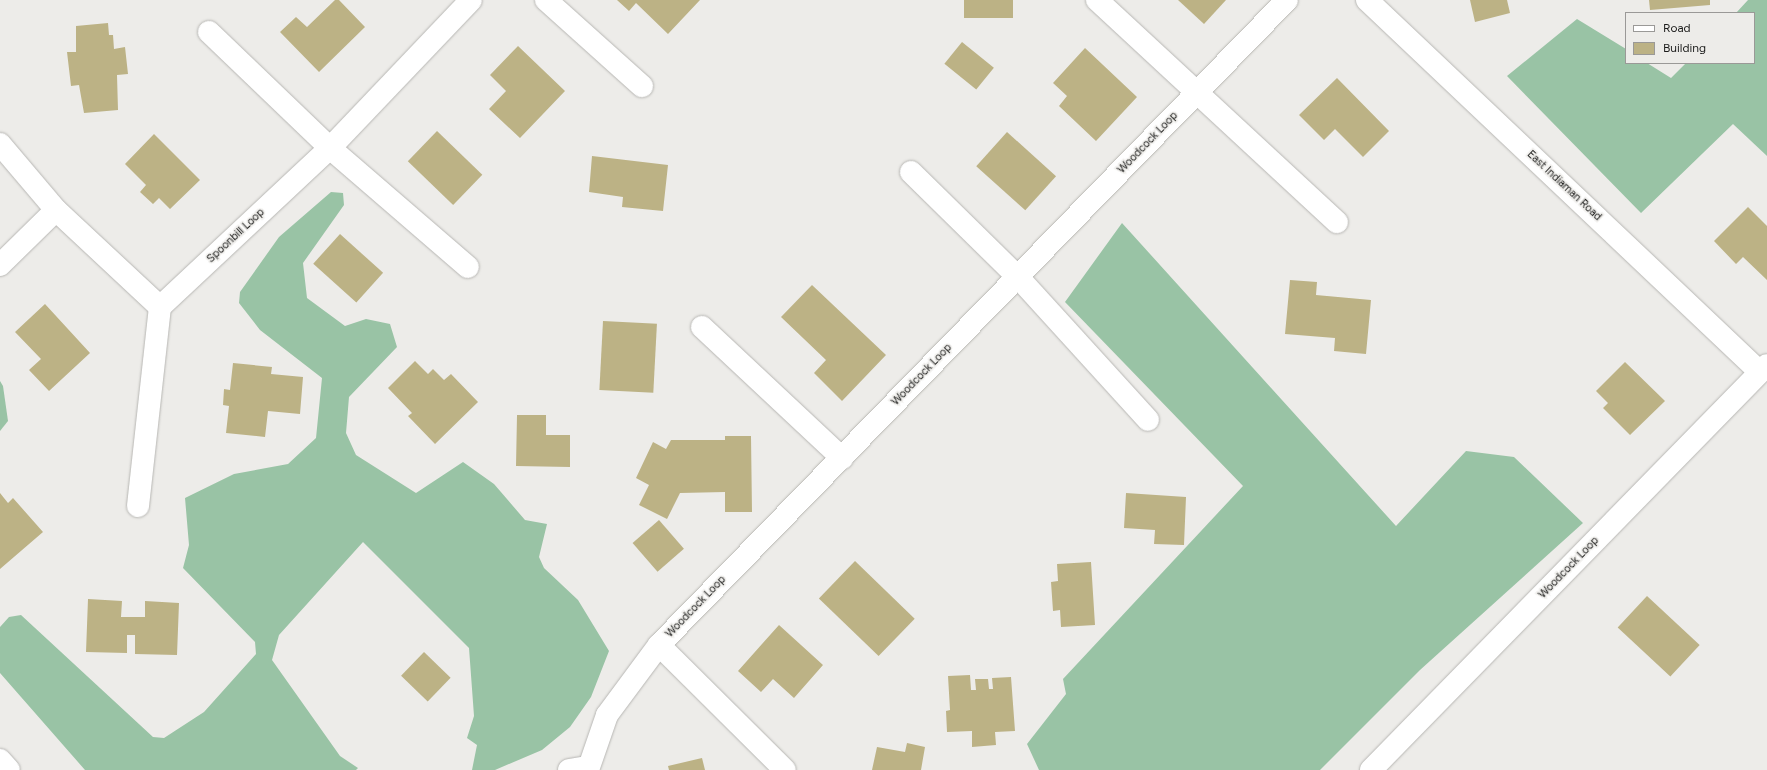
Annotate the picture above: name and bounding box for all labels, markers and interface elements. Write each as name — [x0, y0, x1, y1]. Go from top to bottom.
legend — [1625, 12, 1755, 64]
text: Road — [1663, 21, 1691, 35]
text: Building — [1663, 41, 1706, 55]
street label: Woodcock Loop — [1115, 109, 1181, 177]
street label: East Indiaman Road — [1524, 148, 1604, 224]
street label: Spoonbill Loop — [205, 206, 267, 266]
street label: Woodcock Loop — [889, 341, 955, 409]
street label: Woodcock Loop — [1536, 534, 1602, 602]
street label: Woodcock Loop — [663, 573, 729, 641]

